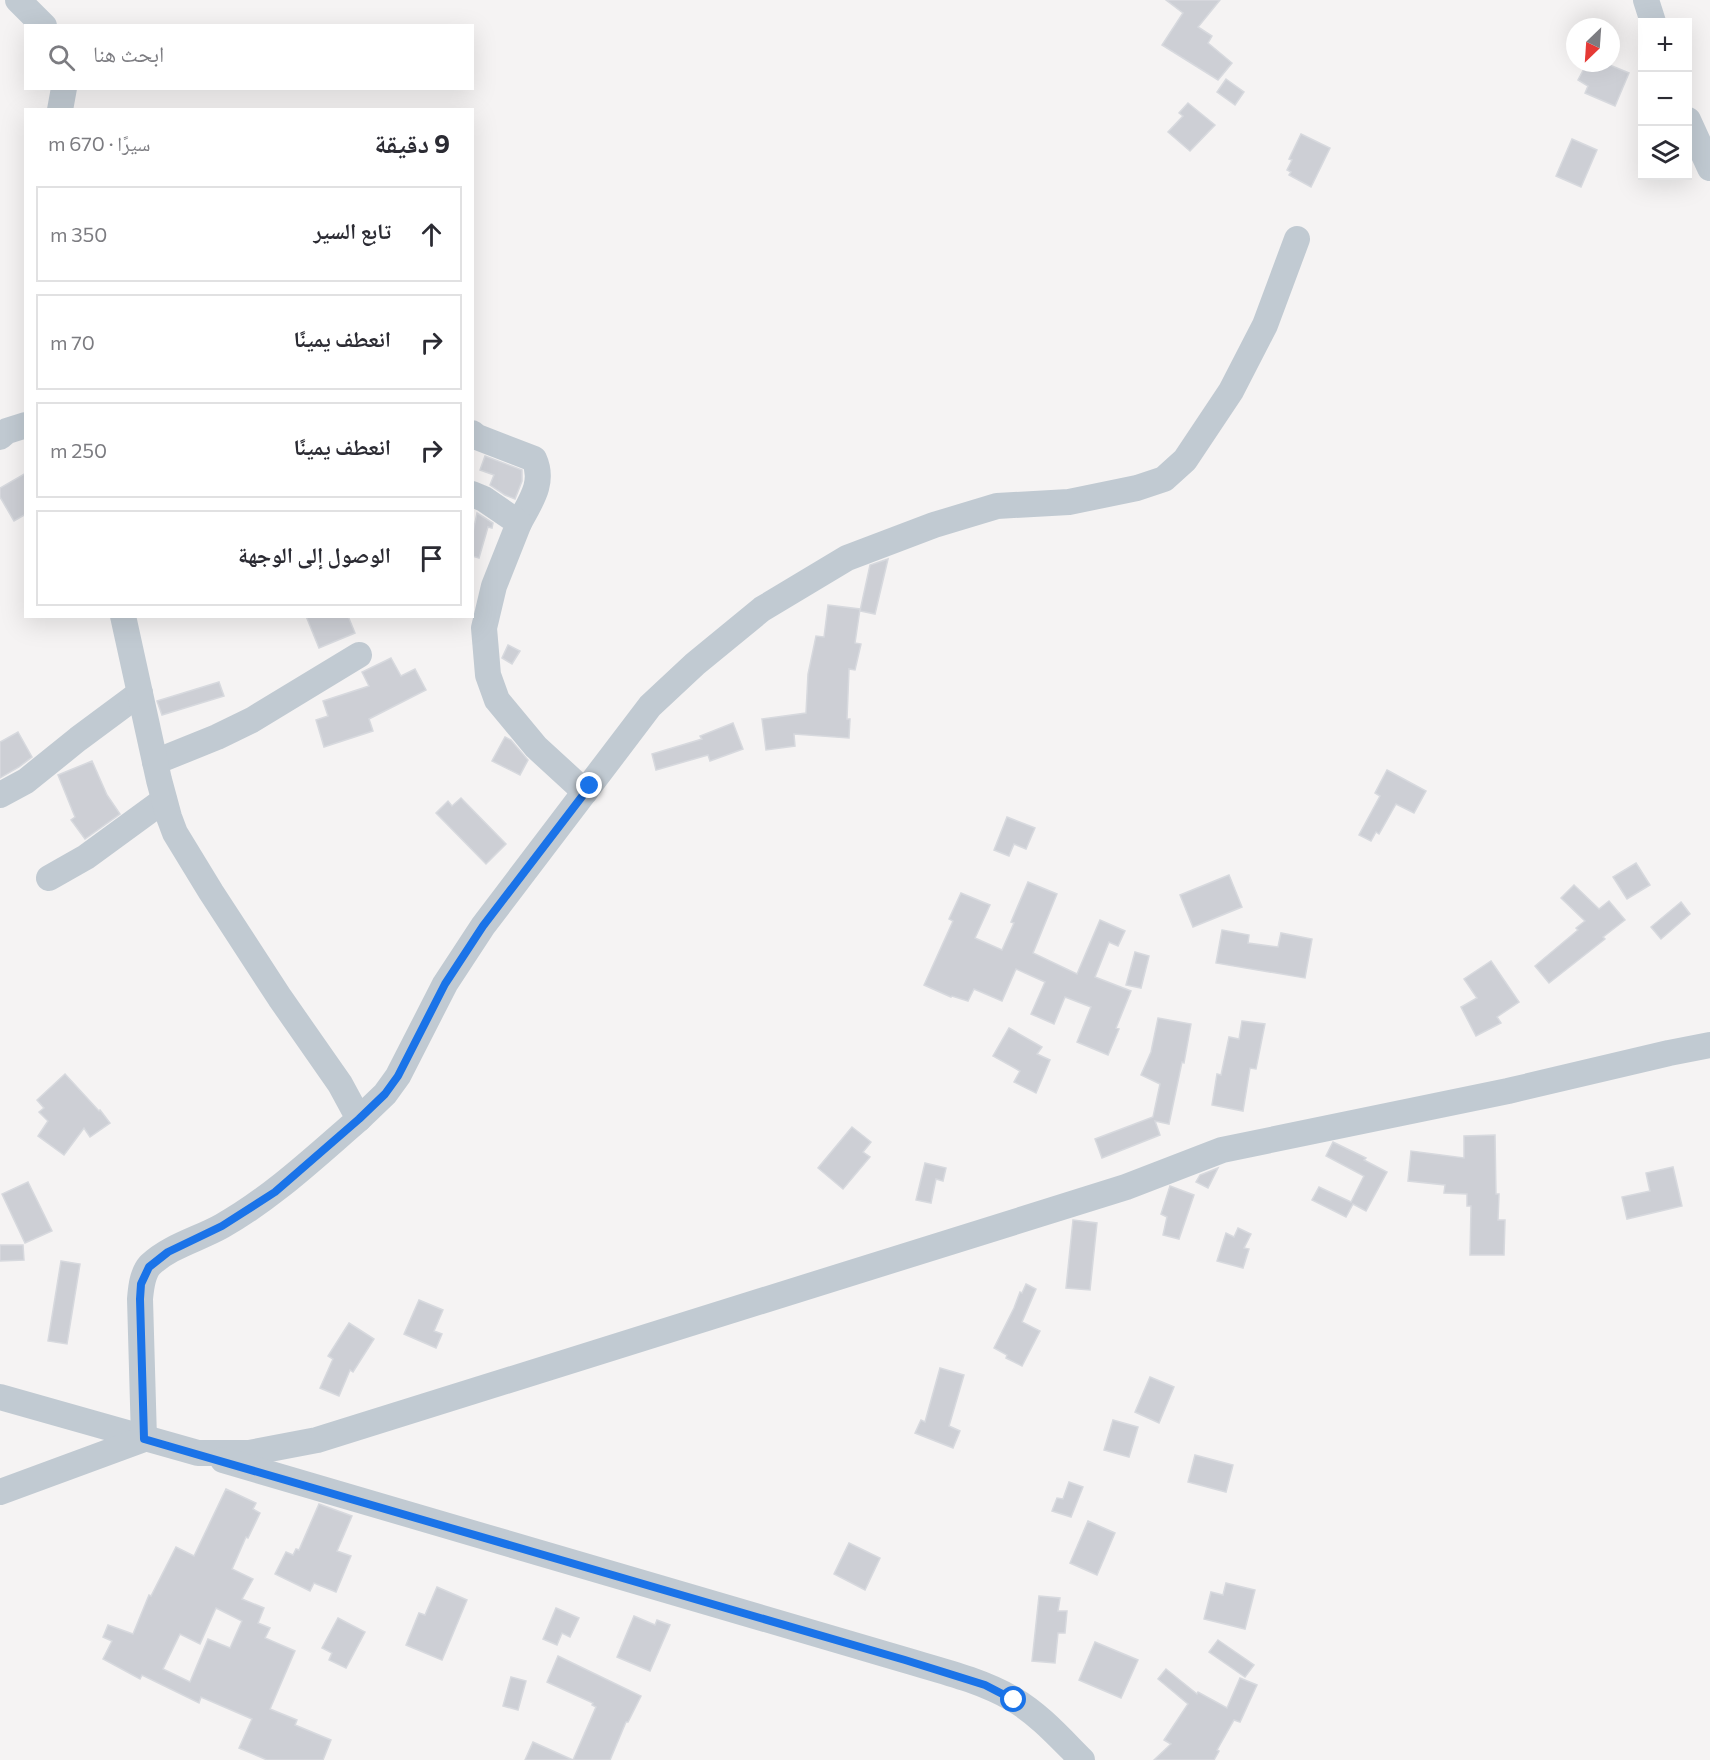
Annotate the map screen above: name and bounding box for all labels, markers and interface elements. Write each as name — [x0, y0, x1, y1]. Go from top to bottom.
north arrow — [1566, 18, 1620, 72]
map controls — [1638, 18, 1692, 180]
button: + — [1638, 18, 1692, 72]
search box — [24, 24, 474, 90]
text: ابحث هنا — [93, 40, 164, 67]
icon: search — [45, 41, 78, 74]
button: − — [1638, 72, 1692, 126]
button: layers — [1638, 126, 1692, 180]
text: 9 دقيقة — [374, 127, 450, 158]
text: سيرًا · 670 m — [48, 131, 151, 155]
text: تابع السير — [313, 217, 391, 244]
icon: ahead — [415, 218, 448, 251]
text: 350 m — [50, 222, 107, 246]
text: انعطف يمينًا — [293, 325, 391, 352]
icon: right — [415, 326, 448, 359]
text: 70 m — [50, 330, 95, 354]
text: انعطف يمينًا — [293, 433, 391, 460]
icon: right — [415, 434, 448, 467]
text: 250 m — [50, 438, 107, 462]
text: الوصول إلى الوجهة — [238, 541, 391, 568]
icon: arrive — [415, 542, 448, 575]
route end — [576, 772, 602, 798]
route start — [1000, 1686, 1026, 1712]

